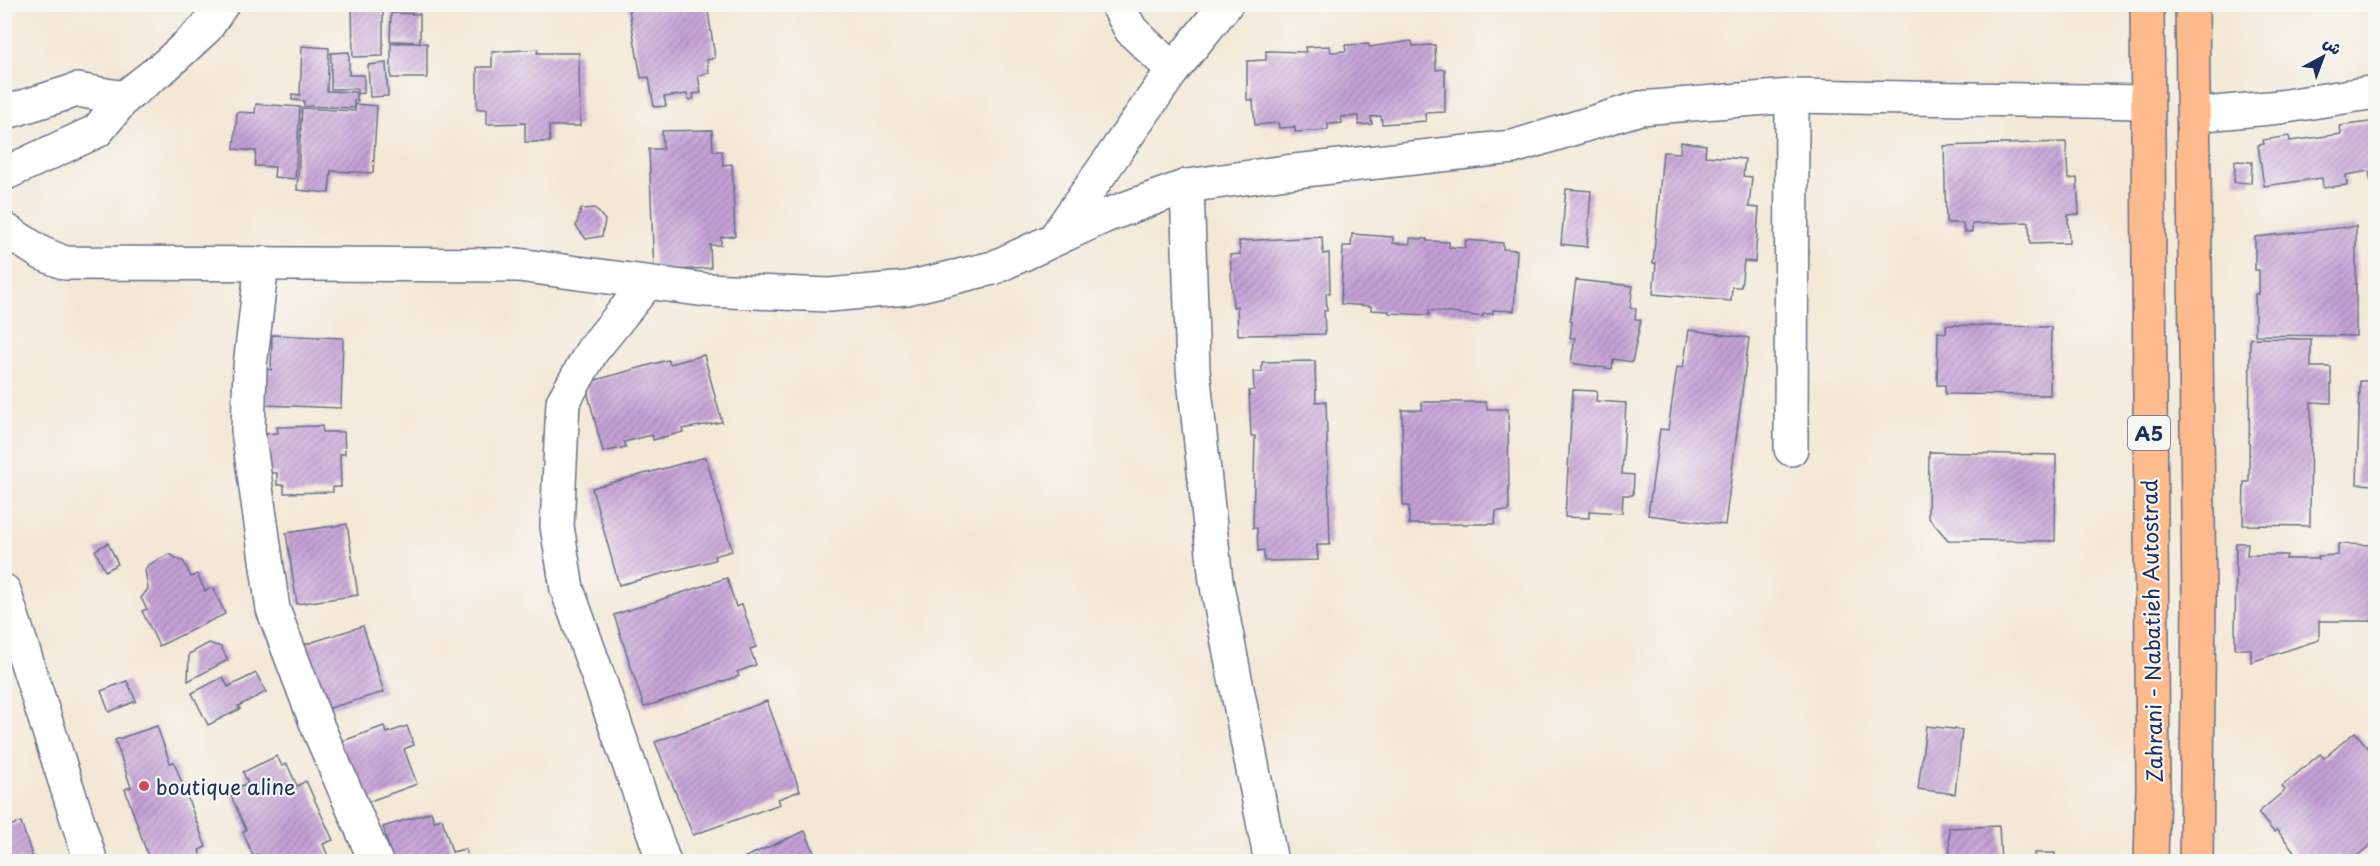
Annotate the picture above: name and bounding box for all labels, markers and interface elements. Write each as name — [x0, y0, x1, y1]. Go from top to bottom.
north arrow — [2293, 27, 2353, 87]
text: ش — [2319, 30, 2348, 60]
road number: A5 — [2128, 416, 2170, 450]
street label: Zahrani - Nabatieh Autostrad — [2132, 479, 2170, 783]
place label: boutique aline — [156, 770, 296, 802]
marker: boutique aline — [137, 779, 151, 793]

